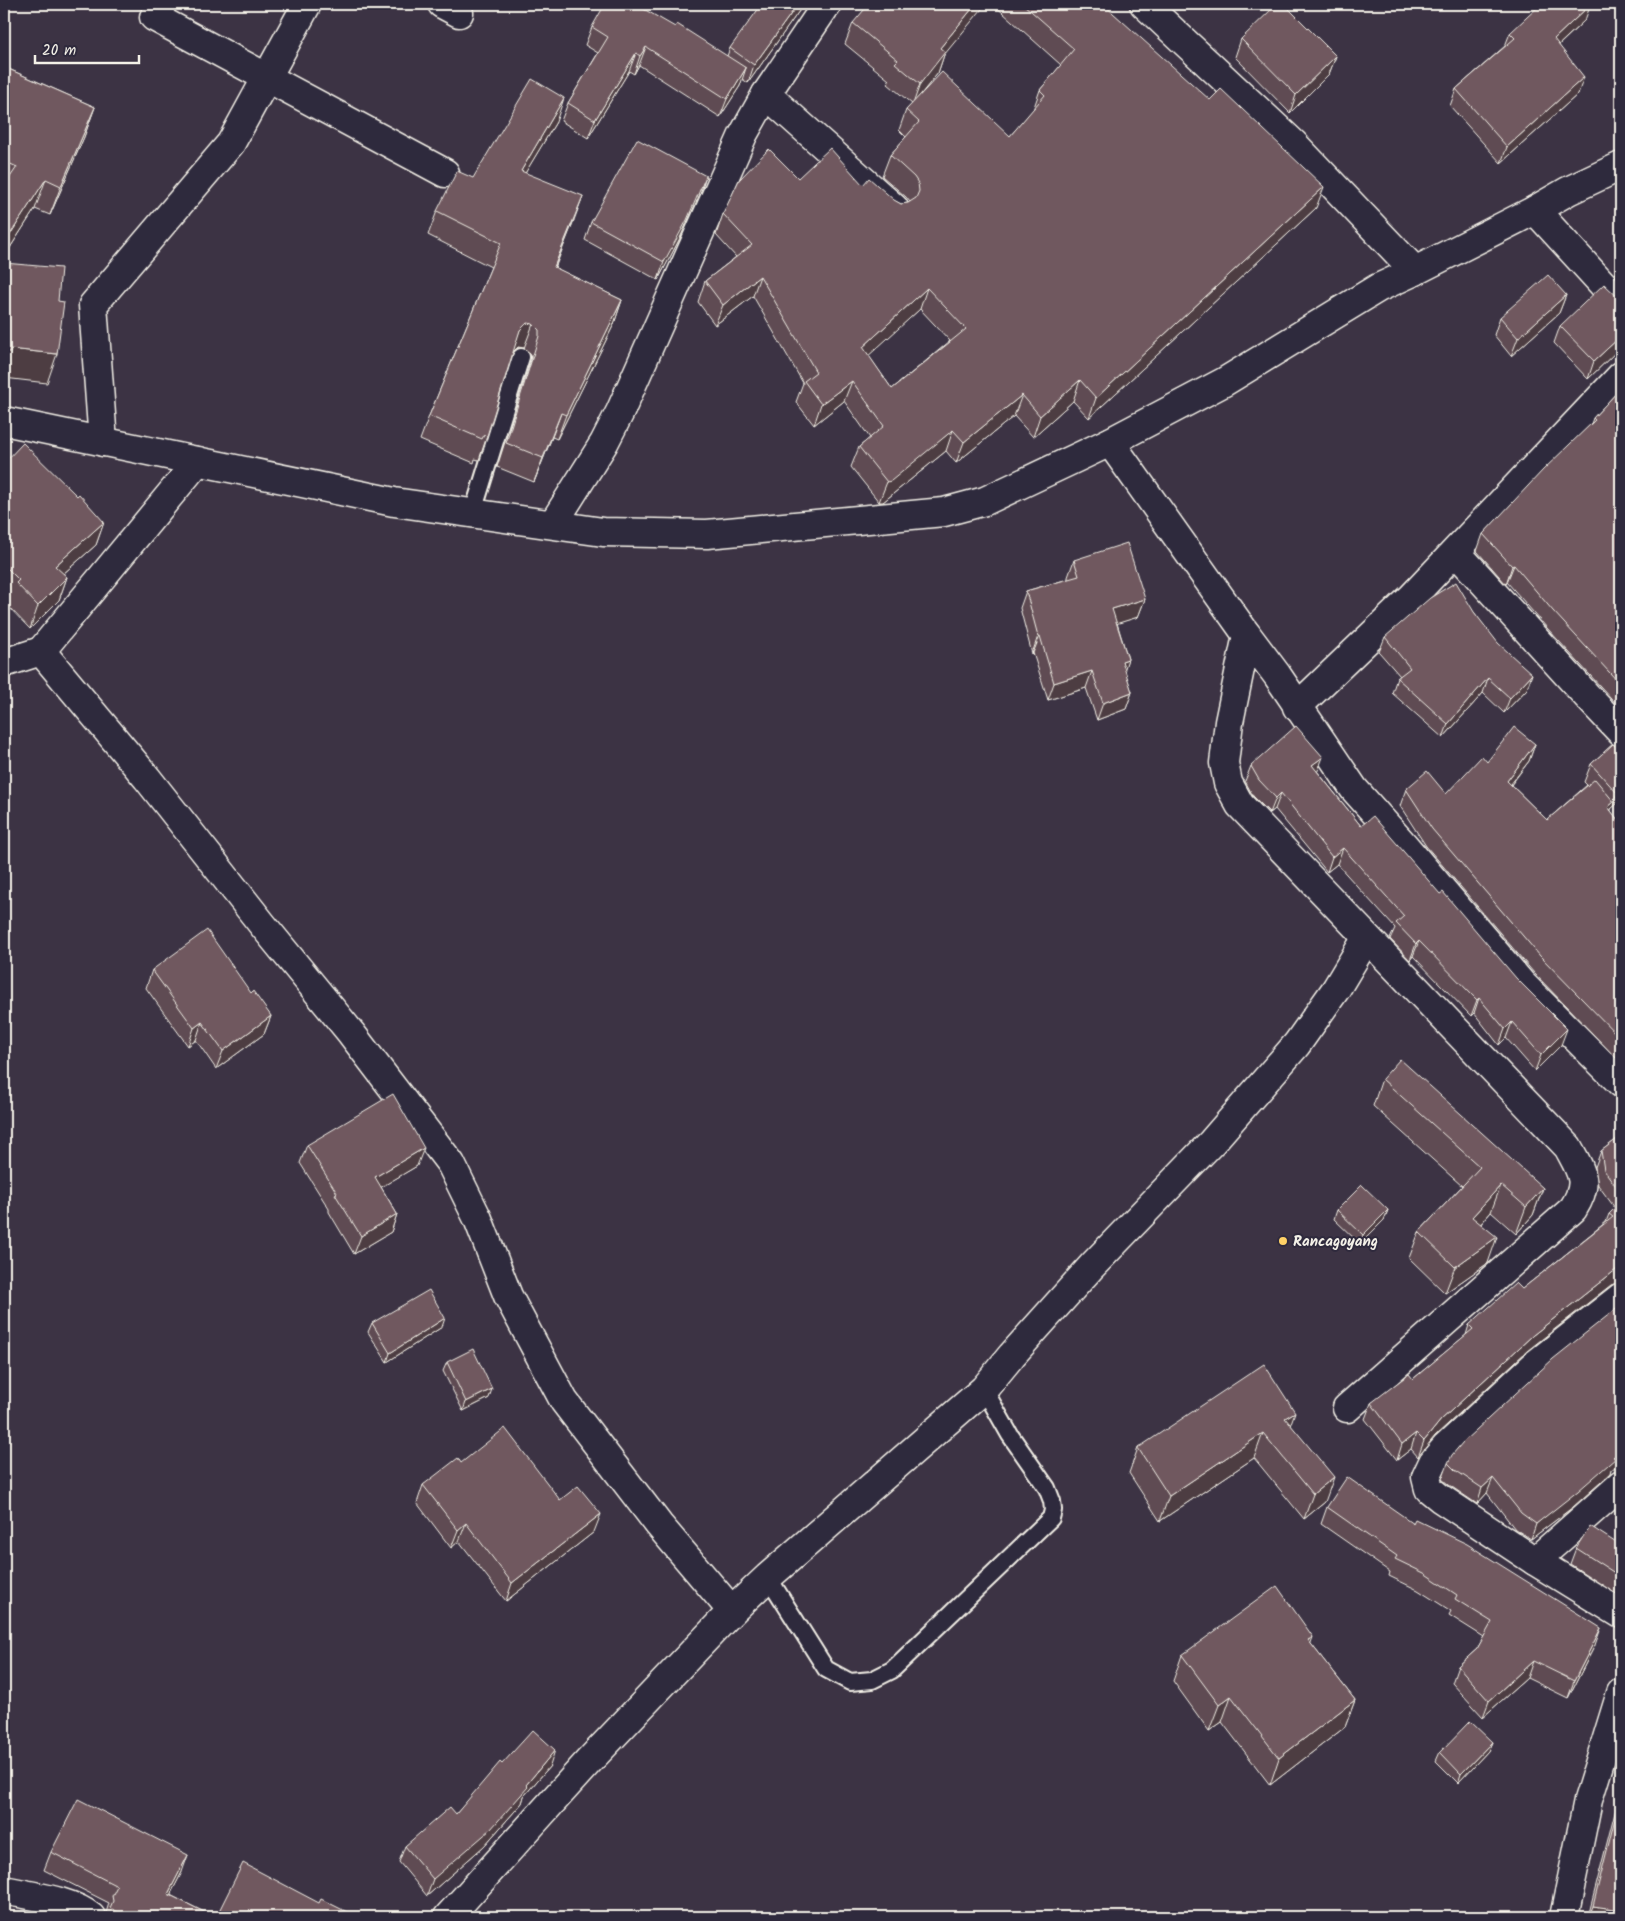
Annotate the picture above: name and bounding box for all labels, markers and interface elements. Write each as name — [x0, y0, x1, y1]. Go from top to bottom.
scale bar — [35, 32, 139, 64]
text: 20 m — [42, 39, 76, 63]
place label: Rancagoyang — [1293, 1230, 1378, 1254]
marker: Rancagoyang — [1277, 1235, 1289, 1247]

